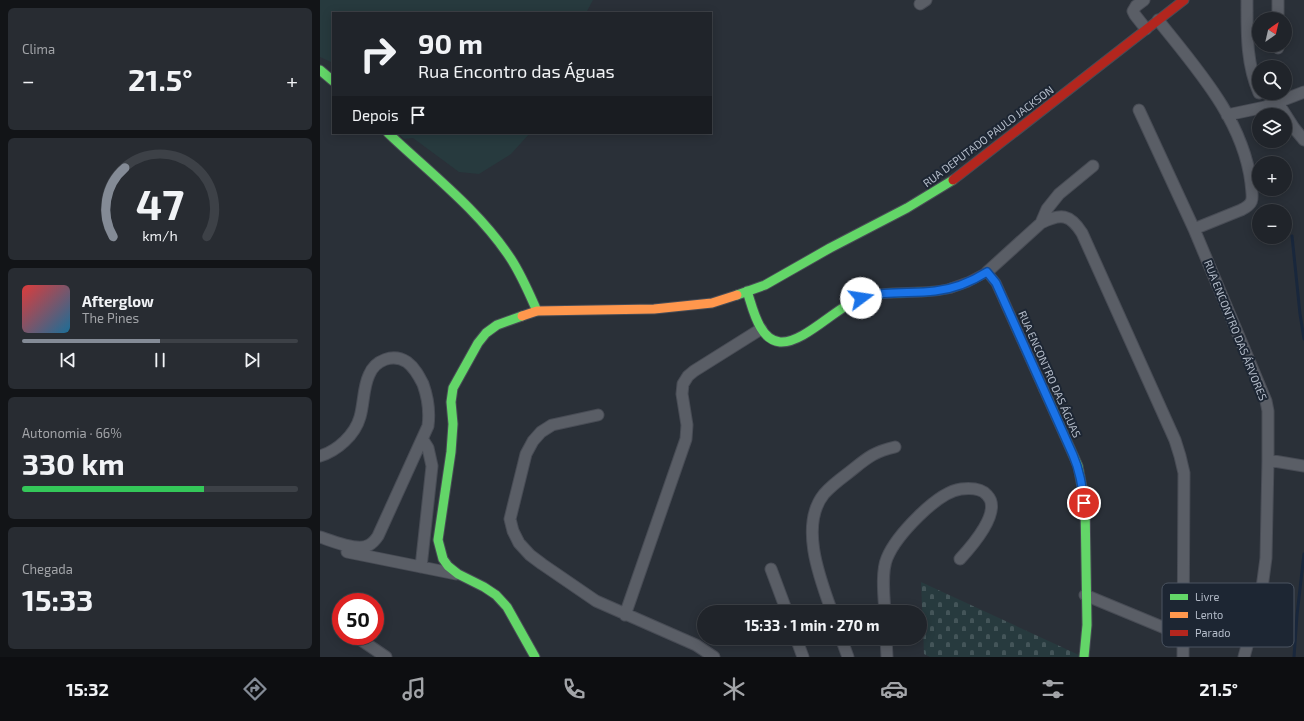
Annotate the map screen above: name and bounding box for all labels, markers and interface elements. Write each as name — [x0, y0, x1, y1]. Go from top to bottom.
north arrow — [1252, 12, 1292, 52]
map controls — [1252, 12, 1292, 244]
text: 90 m — [418, 26, 483, 60]
icon: right — [352, 28, 404, 80]
text: Clima — [22, 41, 55, 57]
text: Rua Encontro das Águas — [418, 60, 615, 82]
button: search — [1252, 60, 1292, 100]
text: 21.5° — [128, 61, 193, 97]
text: − — [22, 67, 35, 93]
text: + — [286, 67, 298, 93]
street label: RUA DEPUTADO PAULO JACKSON — [920, 83, 1056, 189]
icon: arrive — [407, 104, 429, 126]
text: Depois — [352, 106, 399, 124]
button: layers — [1252, 108, 1292, 148]
button: + — [1252, 156, 1292, 196]
text: 47 — [136, 177, 184, 227]
button: − — [1252, 204, 1292, 244]
text: km/h — [142, 226, 178, 243]
street label: RUA ENCONTRO DAS ÁRVORES — [1202, 258, 1270, 402]
position arrow — [840, 277, 882, 319]
text: Afterglow — [82, 292, 154, 310]
street label: RUA ENCONTRO DAS ÁGUAS — [1016, 308, 1084, 440]
text: The Pines — [82, 310, 139, 326]
icon: previous — [57, 349, 79, 371]
icon: pause — [149, 349, 171, 371]
icon: next — [241, 349, 263, 371]
text: Autonomia · 66% — [22, 425, 122, 441]
text: 330 km — [22, 445, 125, 481]
pin — [1067, 486, 1101, 520]
icon: arrive — [1073, 492, 1095, 514]
text: Chegada — [22, 561, 73, 577]
text: 15:33 — [22, 581, 93, 617]
legend — [1162, 583, 1294, 647]
text: Livre — [1195, 590, 1219, 603]
speed limit sign: 50 — [332, 593, 384, 645]
text: Lento — [1195, 608, 1223, 621]
text: 15:33 · 1 min · 270 m — [745, 616, 879, 634]
text: Parado — [1195, 626, 1231, 639]
icon: directions — [241, 675, 269, 703]
icon: music — [400, 675, 428, 703]
icon: phone — [560, 675, 588, 703]
icon: climate — [720, 675, 748, 703]
icon: car — [880, 675, 908, 703]
icon: filters — [1039, 675, 1067, 703]
text: 15:32 — [66, 678, 109, 700]
text: 21.5° — [1199, 678, 1238, 700]

